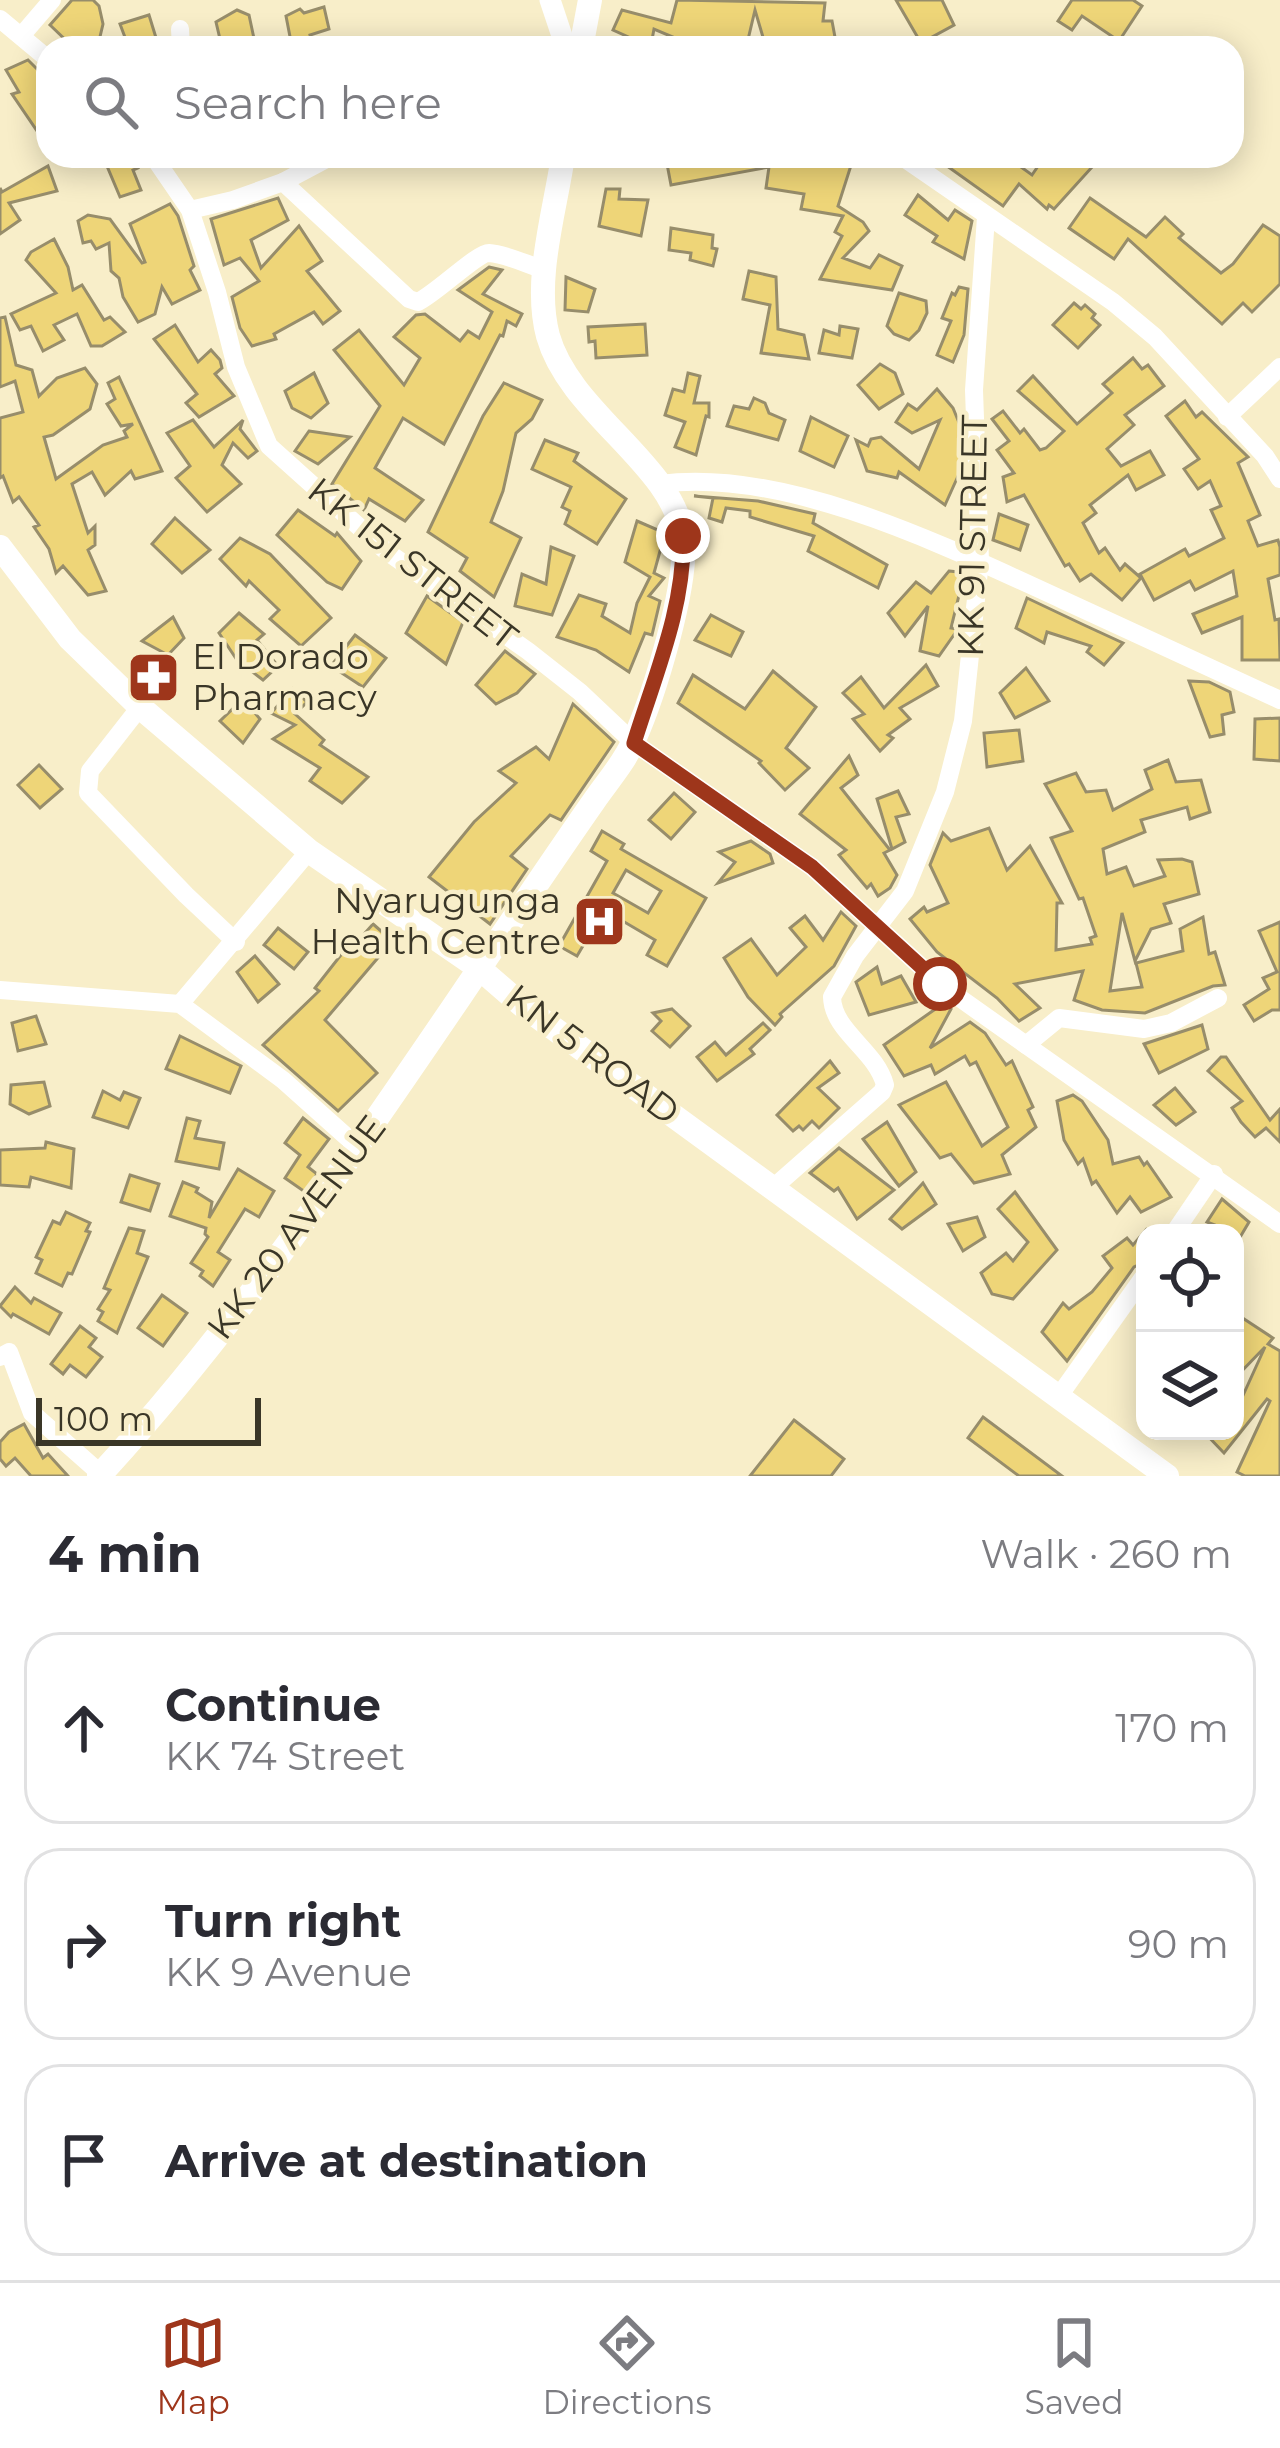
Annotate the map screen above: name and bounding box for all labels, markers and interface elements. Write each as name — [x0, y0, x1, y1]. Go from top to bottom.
search box — [36, 36, 1244, 168]
icon: search — [78, 69, 144, 135]
text: Search here — [174, 75, 442, 130]
street label: KK 91 STREET — [948, 414, 996, 658]
street label: KK 151 STREET — [299, 468, 527, 659]
route end — [656, 509, 710, 563]
place label: El Dorado Pharmacy — [192, 634, 377, 719]
pharmacy icon: El Dorado Pharmacy — [125, 649, 181, 705]
place label: Nyarugunga Health Centre — [310, 878, 561, 963]
hospital icon: Nyarugunga Health Centre — [572, 893, 628, 949]
route start — [913, 957, 967, 1011]
street label: KN 5 ROAD — [498, 975, 688, 1133]
street label: KK 20 AVENUE — [197, 1106, 395, 1348]
map controls — [1136, 1224, 1244, 1440]
button: locate — [1136, 1224, 1244, 1332]
button: layers — [1136, 1332, 1244, 1440]
scale bar — [36, 1392, 261, 1445]
text: 100 m — [54, 1399, 153, 1439]
text: 4 min — [48, 1523, 202, 1585]
text: Walk · 260 m — [980, 1530, 1232, 1578]
text: Continue — [165, 1677, 381, 1732]
icon: ahead — [51, 1695, 117, 1761]
text: 170 m — [1115, 1704, 1229, 1752]
text: KK 74 Street — [165, 1732, 405, 1780]
text: Turn right — [165, 1893, 401, 1948]
icon: right — [51, 1911, 117, 1977]
text: 90 m — [1128, 1920, 1229, 1968]
text: KK 9 Avenue — [165, 1948, 412, 1996]
icon: arrive — [51, 2127, 117, 2193]
text: Arrive at destination — [165, 2133, 648, 2188]
tab: Map — [156, 2310, 230, 2422]
tab: Directions — [543, 2310, 712, 2422]
tab: Saved — [1024, 2310, 1124, 2422]

